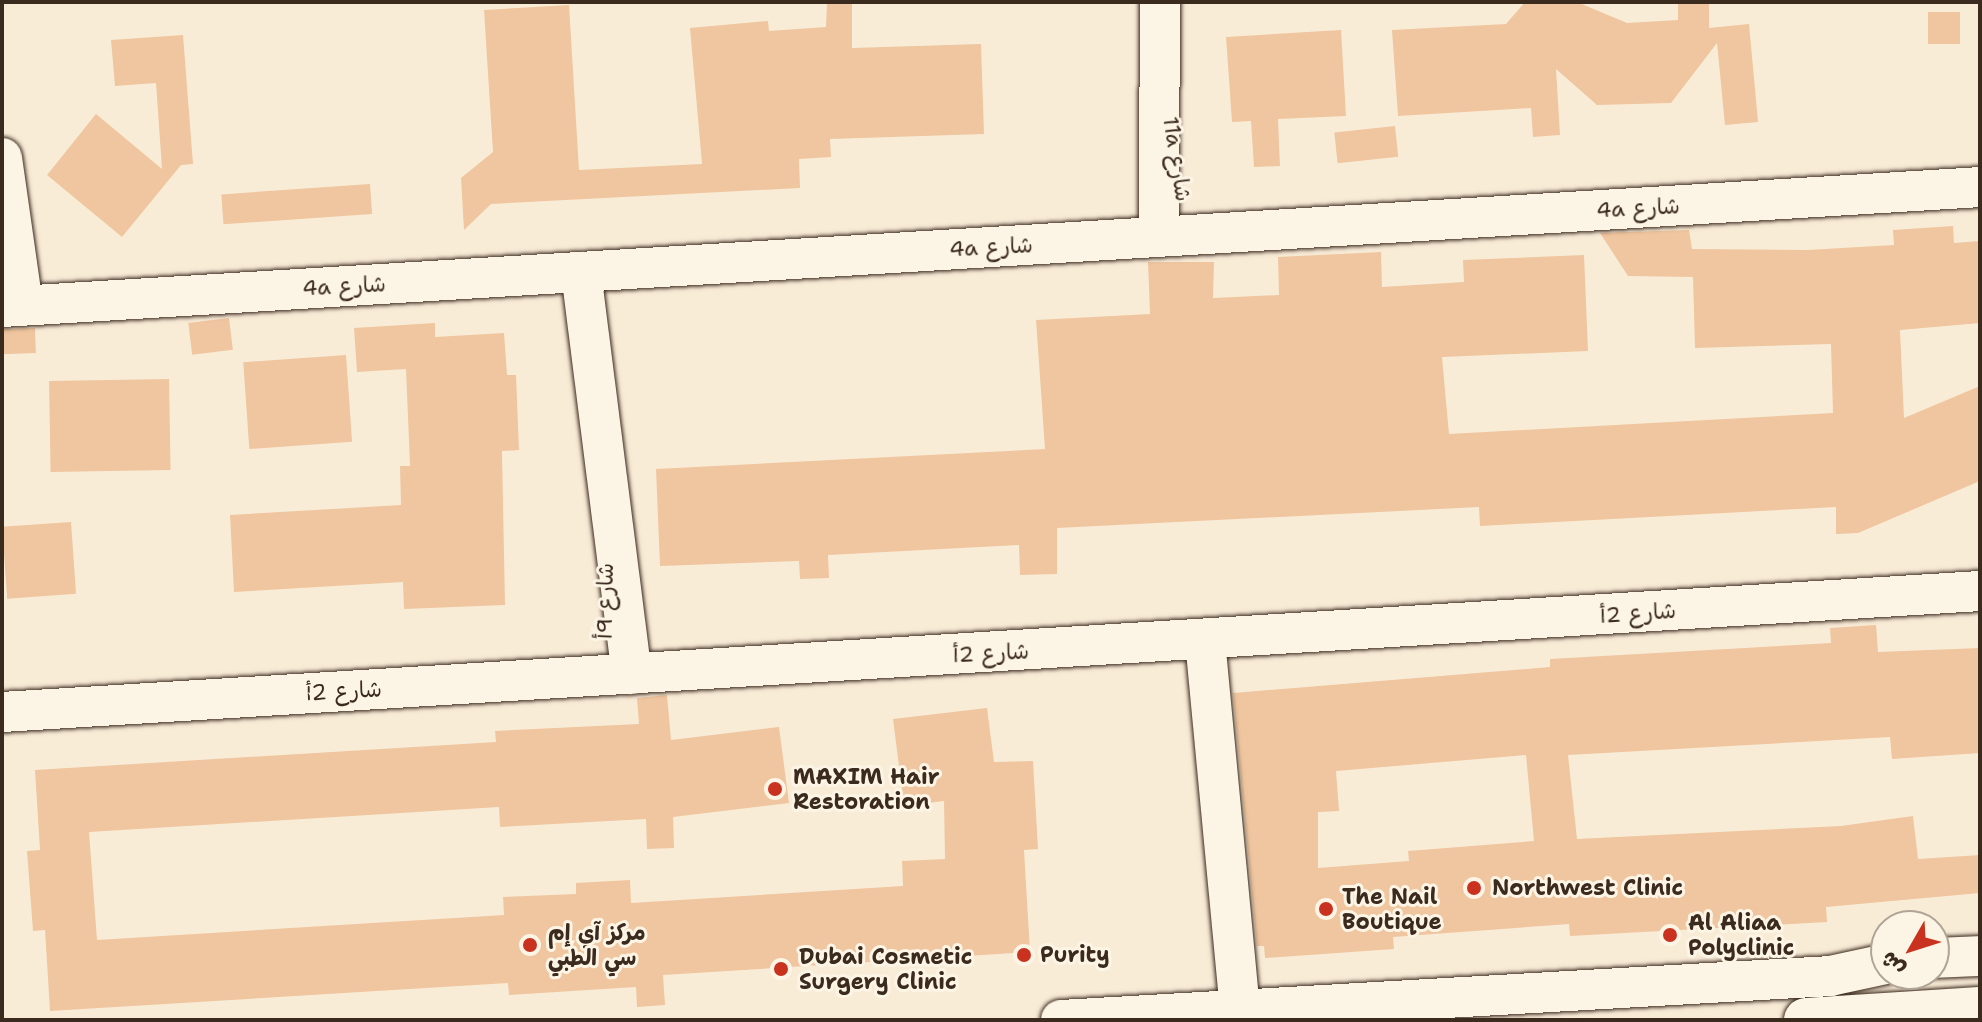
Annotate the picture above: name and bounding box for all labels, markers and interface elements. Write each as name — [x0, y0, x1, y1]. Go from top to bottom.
street label: 11a شارع — [1157, 115, 1197, 203]
street label: 4a شارع — [1595, 193, 1681, 223]
street label: 4a شارع — [948, 232, 1034, 262]
street label: 4a شارع — [301, 271, 387, 301]
street label: شارع 9أ — [591, 563, 619, 639]
street label: شارع 2أ — [1599, 597, 1677, 629]
street label: شارع 2أ — [952, 638, 1030, 668]
street label: شارع 2أ — [305, 676, 383, 706]
place label: MAXIM Hair Restoration — [793, 763, 939, 814]
marker: MAXIM Hair Restoration — [764, 778, 786, 800]
place label: Northwest Clinic — [1492, 875, 1683, 901]
marker: Northwest Clinic — [1463, 877, 1485, 899]
place label: The Nail Boutique — [1342, 883, 1442, 934]
marker: The Nail Boutique — [1317, 900, 1335, 918]
place label: Al Aliaa Polyclinic — [1688, 909, 1794, 960]
north arrow — [1870, 910, 1950, 990]
place label: مركز آي إم سي الطبي — [548, 919, 645, 970]
marker: Al Aliaa Polyclinic — [1659, 924, 1681, 946]
marker: مركز آي إم سي الطبي — [519, 934, 541, 956]
place label: Purity — [1040, 942, 1110, 968]
place label: Dubai Cosmetic Surgery Clinic — [799, 943, 972, 994]
marker: Purity — [1015, 946, 1033, 964]
text: ش — [1874, 946, 1911, 983]
marker: Dubai Cosmetic Surgery Clinic — [770, 958, 792, 980]

